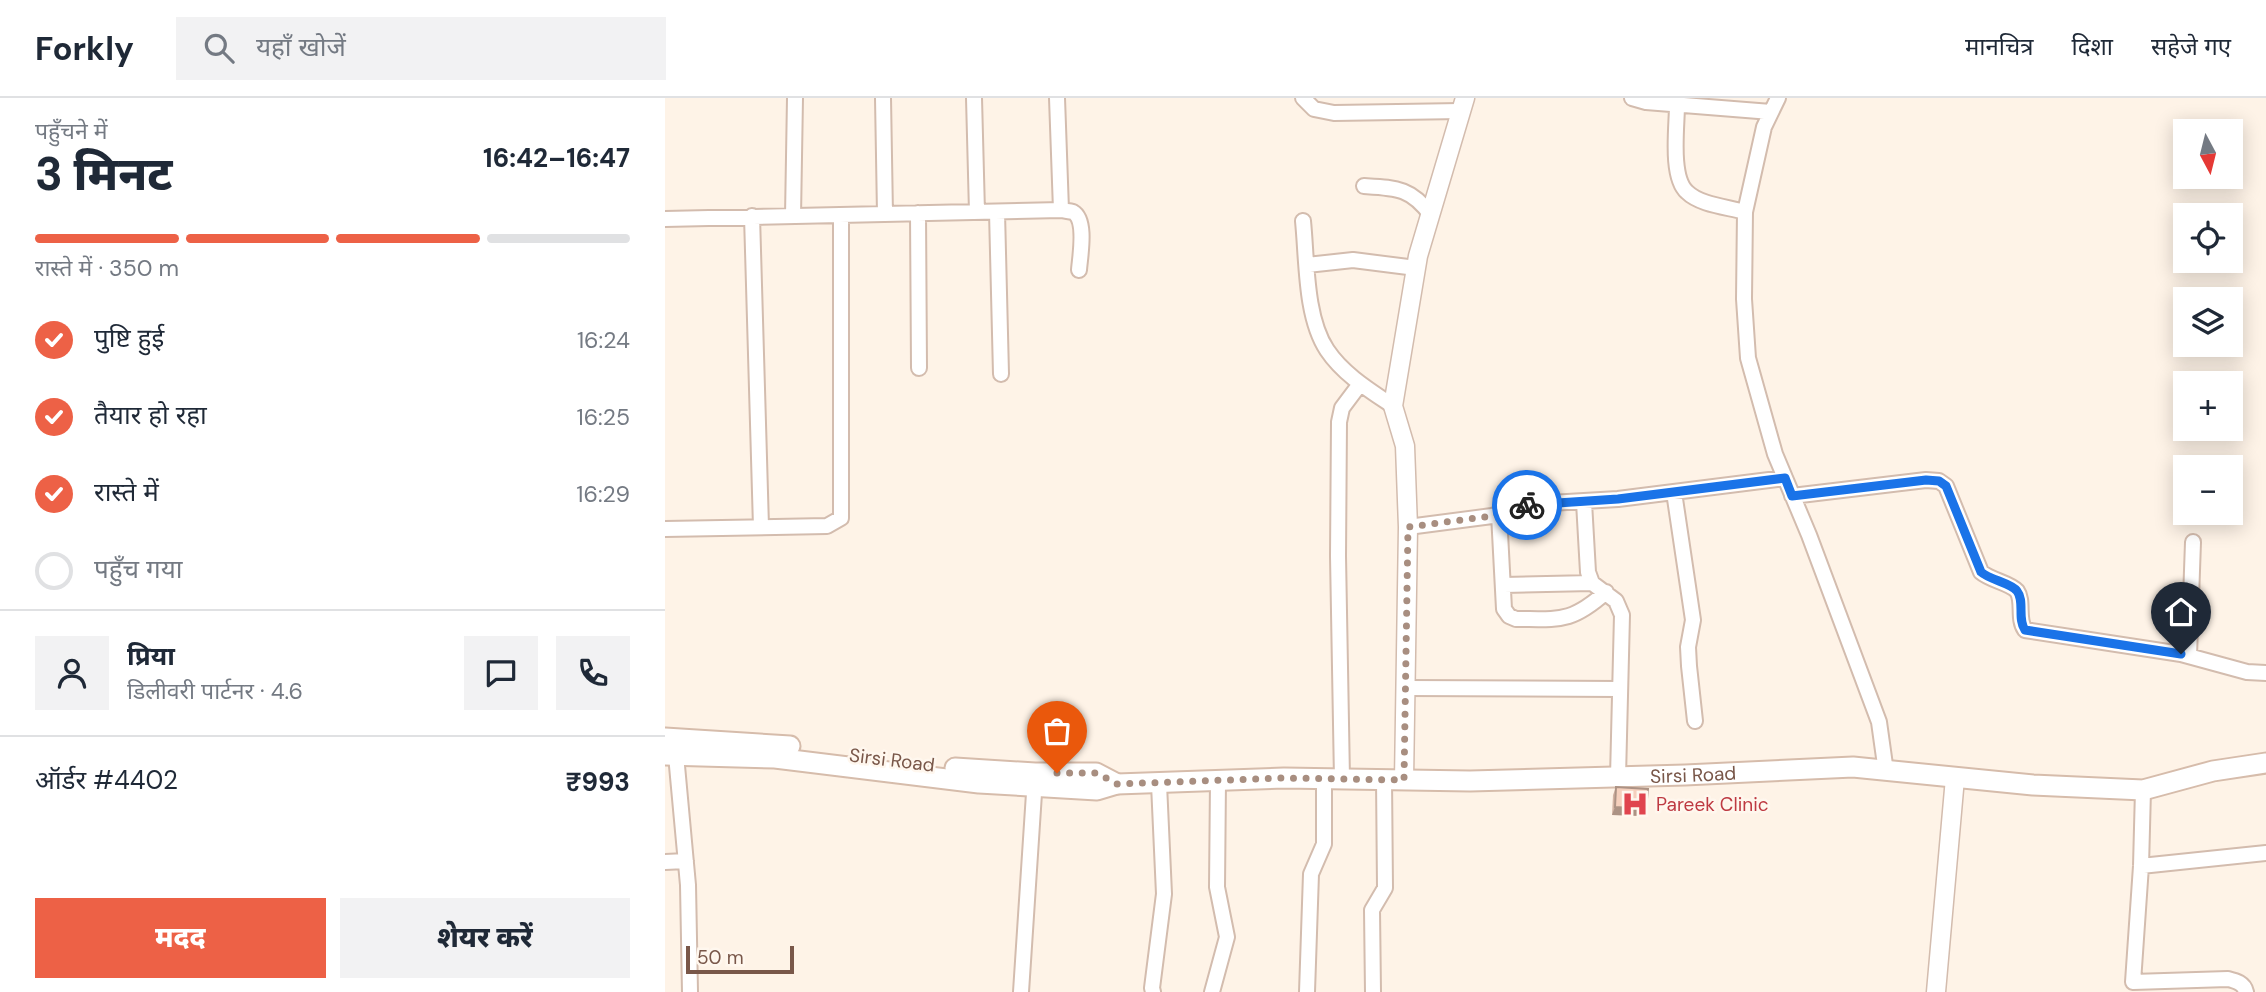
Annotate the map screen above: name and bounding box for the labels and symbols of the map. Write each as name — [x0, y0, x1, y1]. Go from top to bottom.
north arrow — [2173, 119, 2243, 189]
courier — [1492, 470, 1562, 540]
pin — [2151, 582, 2211, 654]
pin — [1027, 701, 1087, 773]
street label: Sirsi Road — [848, 742, 936, 778]
street label: Sirsi Road — [1650, 760, 1737, 788]
hospital icon: Pareek Clinic — [1620, 789, 1650, 819]
place label: Pareek Clinic — [1656, 792, 1769, 817]
scale bar — [686, 943, 795, 975]

